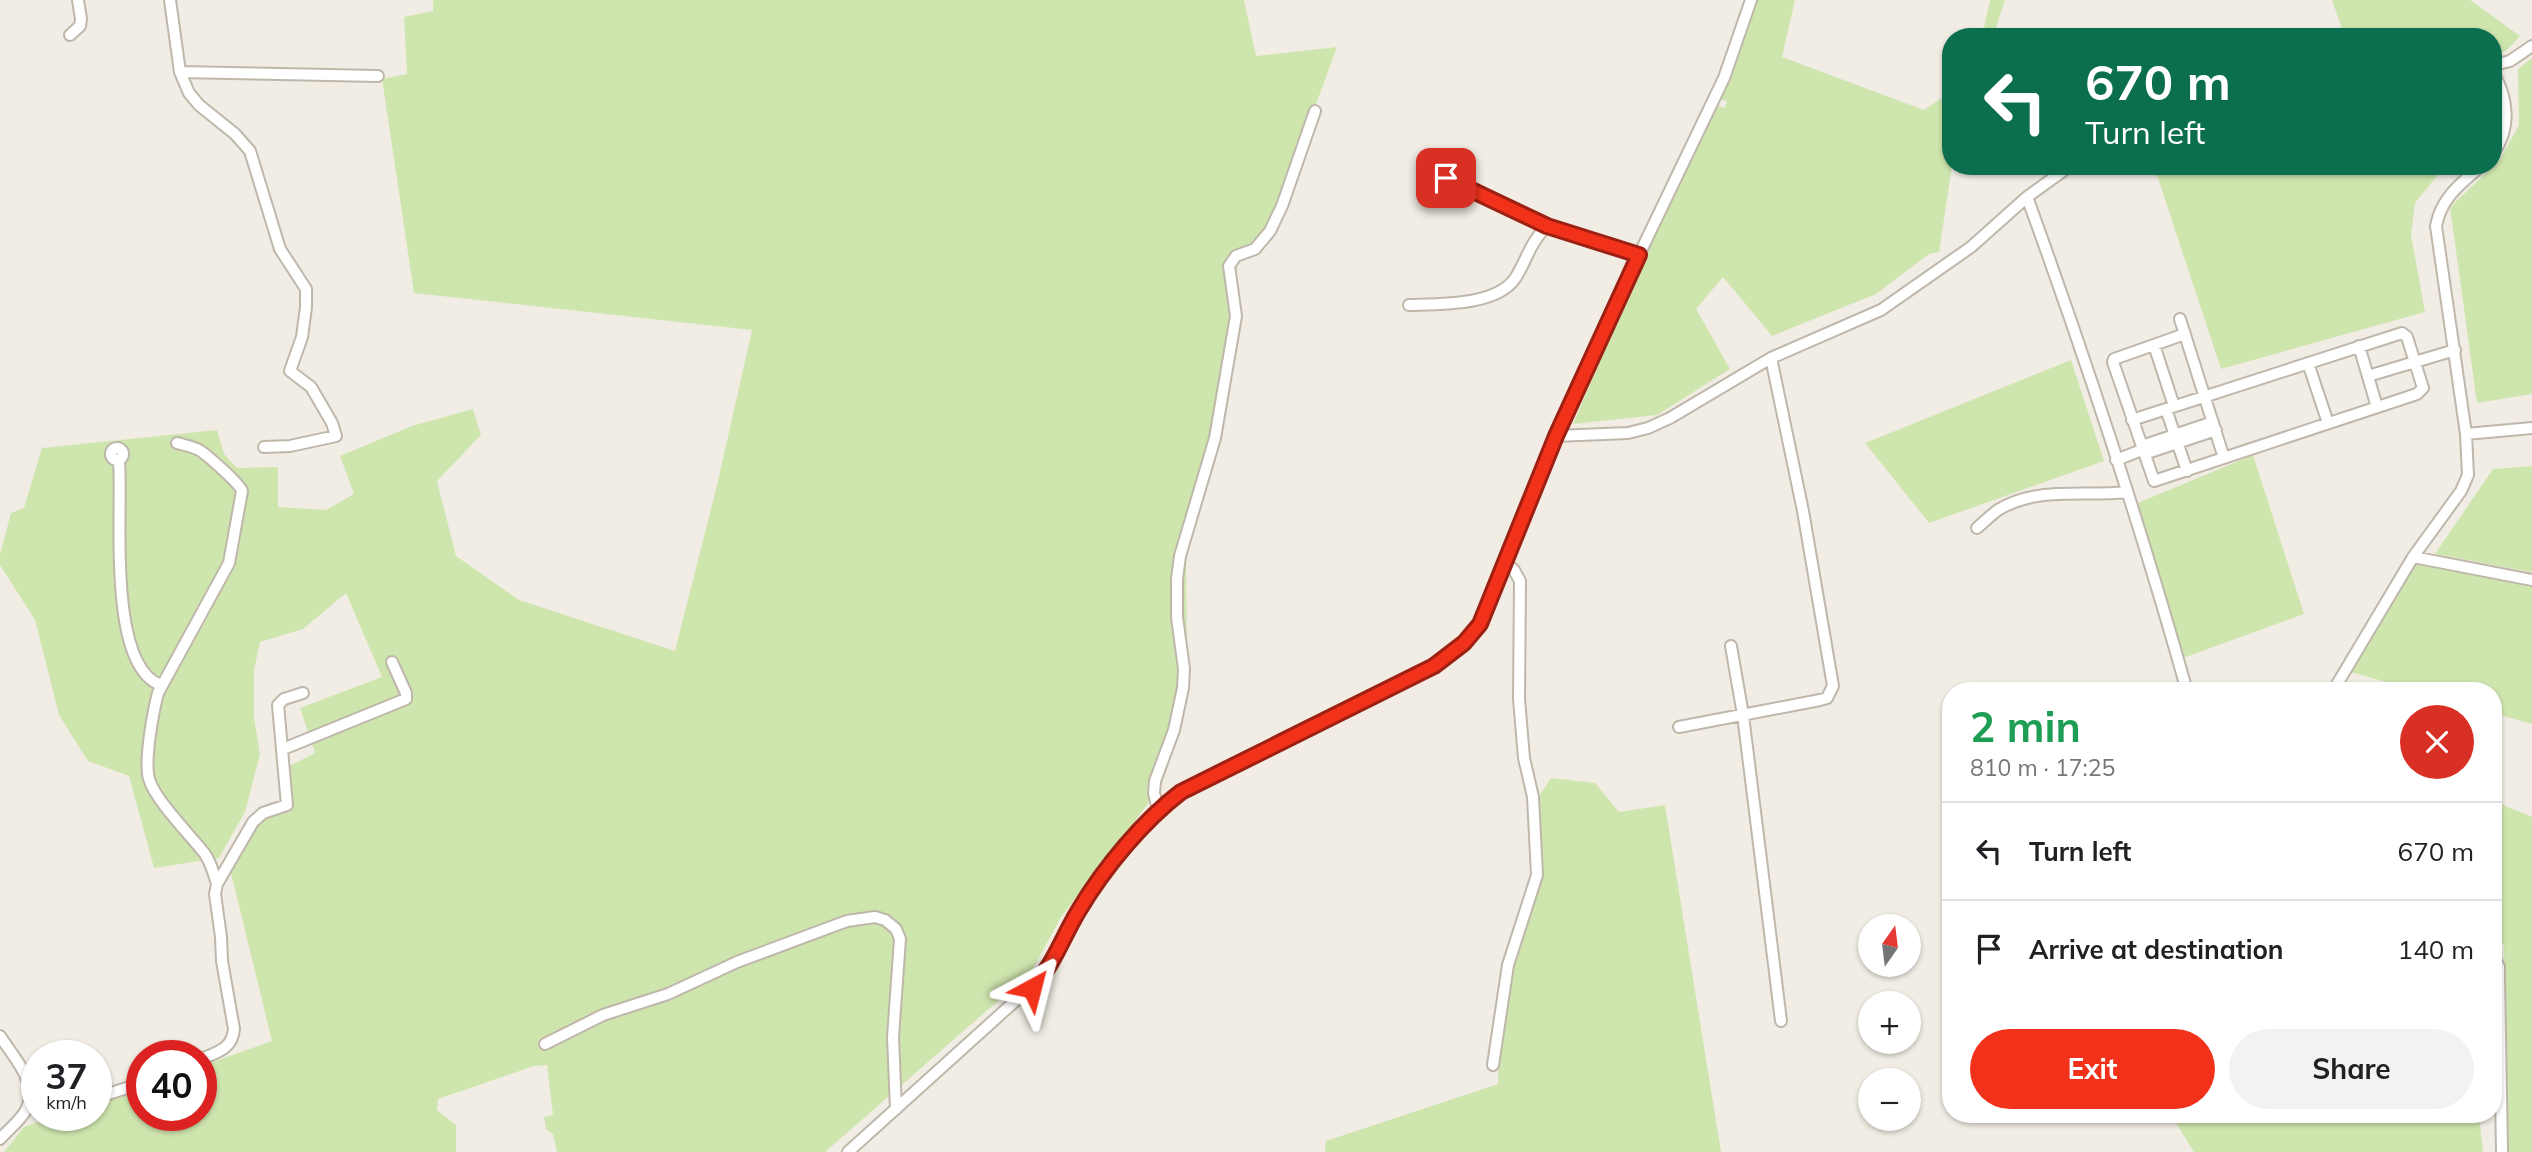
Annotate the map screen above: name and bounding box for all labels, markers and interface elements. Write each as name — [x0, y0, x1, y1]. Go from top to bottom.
text: 670 m — [2085, 51, 2231, 112]
icon: left — [1970, 56, 2061, 147]
text: Turn left — [2085, 112, 2205, 152]
pin — [1416, 148, 1476, 208]
icon: arrive — [1427, 159, 1465, 197]
text: 2 min — [1970, 700, 2081, 753]
button: close — [2400, 705, 2474, 779]
text: 810 m · 17:25 — [1970, 753, 2115, 782]
icon: left — [1970, 832, 2008, 870]
text: Turn left — [2029, 835, 2131, 868]
text: 670 m — [2398, 835, 2474, 868]
north arrow — [1858, 914, 1922, 976]
map controls — [1858, 914, 1921, 1131]
icon: arrive — [1970, 930, 2008, 968]
text: Arrive at destination — [2029, 933, 2284, 966]
text: 140 m — [2398, 933, 2474, 966]
position arrow — [995, 951, 1069, 1025]
button: + — [1858, 991, 1921, 1054]
button: Exit — [1970, 1029, 2215, 1109]
button: Share — [2229, 1029, 2474, 1109]
speed limit sign: 40 — [126, 1040, 217, 1131]
text: 37 — [45, 1054, 88, 1098]
button: − — [1858, 1068, 1921, 1131]
text: km/h — [46, 1091, 87, 1114]

